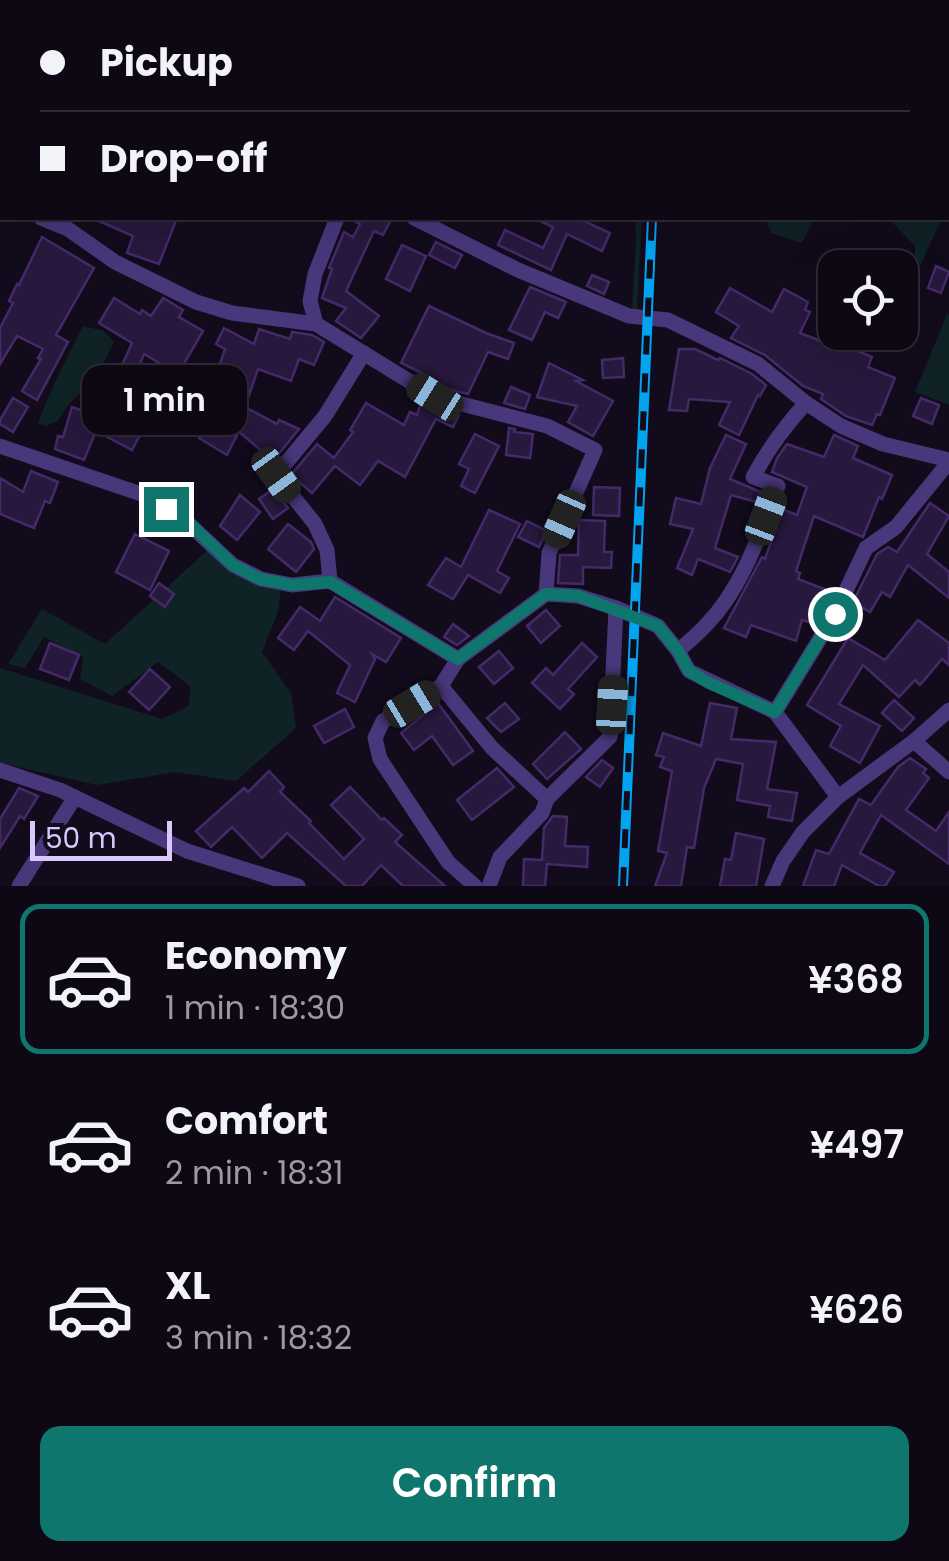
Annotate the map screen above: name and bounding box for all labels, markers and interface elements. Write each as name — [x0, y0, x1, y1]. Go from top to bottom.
text: Pickup — [100, 36, 233, 89]
text: Drop-off — [100, 132, 268, 185]
map controls — [818, 250, 918, 350]
button: locate — [818, 250, 918, 350]
callout: 1 min — [84, 364, 248, 434]
car — [402, 368, 468, 426]
text: 1 min — [123, 377, 206, 422]
car — [246, 442, 306, 508]
car — [741, 483, 791, 549]
car — [538, 485, 590, 553]
route end — [144, 487, 189, 532]
route start — [813, 592, 858, 637]
car — [595, 674, 629, 736]
car — [379, 676, 445, 732]
scale bar — [30, 816, 172, 860]
text: 50 m — [45, 819, 116, 858]
text: Economy — [165, 929, 347, 982]
icon: car — [45, 934, 135, 1024]
text: ¥368 — [808, 953, 904, 1006]
text: 1 min · 18:30 — [165, 985, 345, 1030]
text: Comfort — [165, 1094, 328, 1147]
icon: car — [45, 1099, 135, 1189]
text: ¥497 — [810, 1118, 904, 1171]
text: 2 min · 18:31 — [165, 1150, 343, 1195]
text: XL — [165, 1259, 210, 1312]
icon: car — [45, 1264, 135, 1354]
text: ¥626 — [809, 1283, 904, 1336]
text: 3 min · 18:32 — [165, 1315, 352, 1360]
button: Confirm — [40, 1426, 909, 1541]

